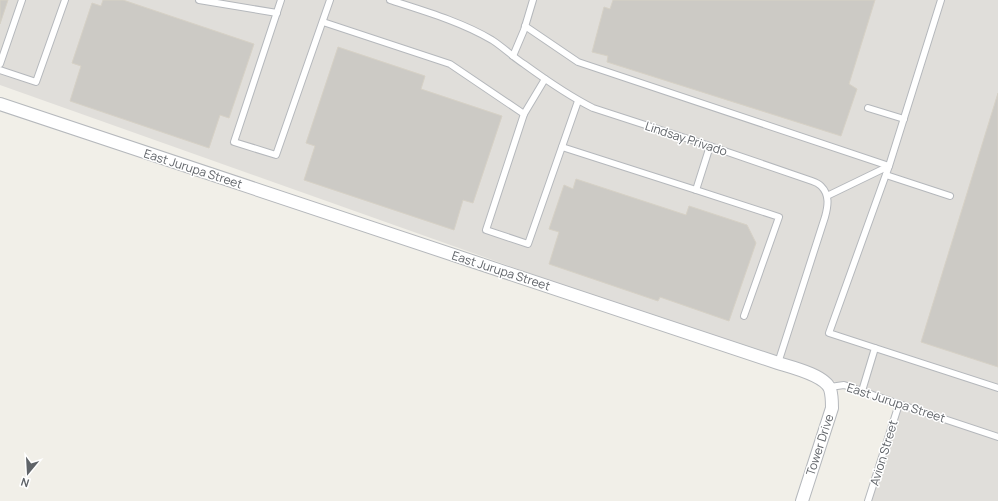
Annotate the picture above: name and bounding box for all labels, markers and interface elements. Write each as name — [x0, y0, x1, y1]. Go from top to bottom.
street label: Lindsay Privado — [643, 117, 729, 160]
street label: East Jurupa Street — [142, 145, 245, 193]
street label: East Jurupa Street — [450, 247, 553, 295]
street label: East Jurupa Street — [845, 379, 948, 427]
street label: Tower Drive — [802, 412, 837, 478]
street label: Avion Street — [865, 418, 902, 488]
north arrow — [8, 453, 48, 493]
text: N — [19, 475, 31, 491]

